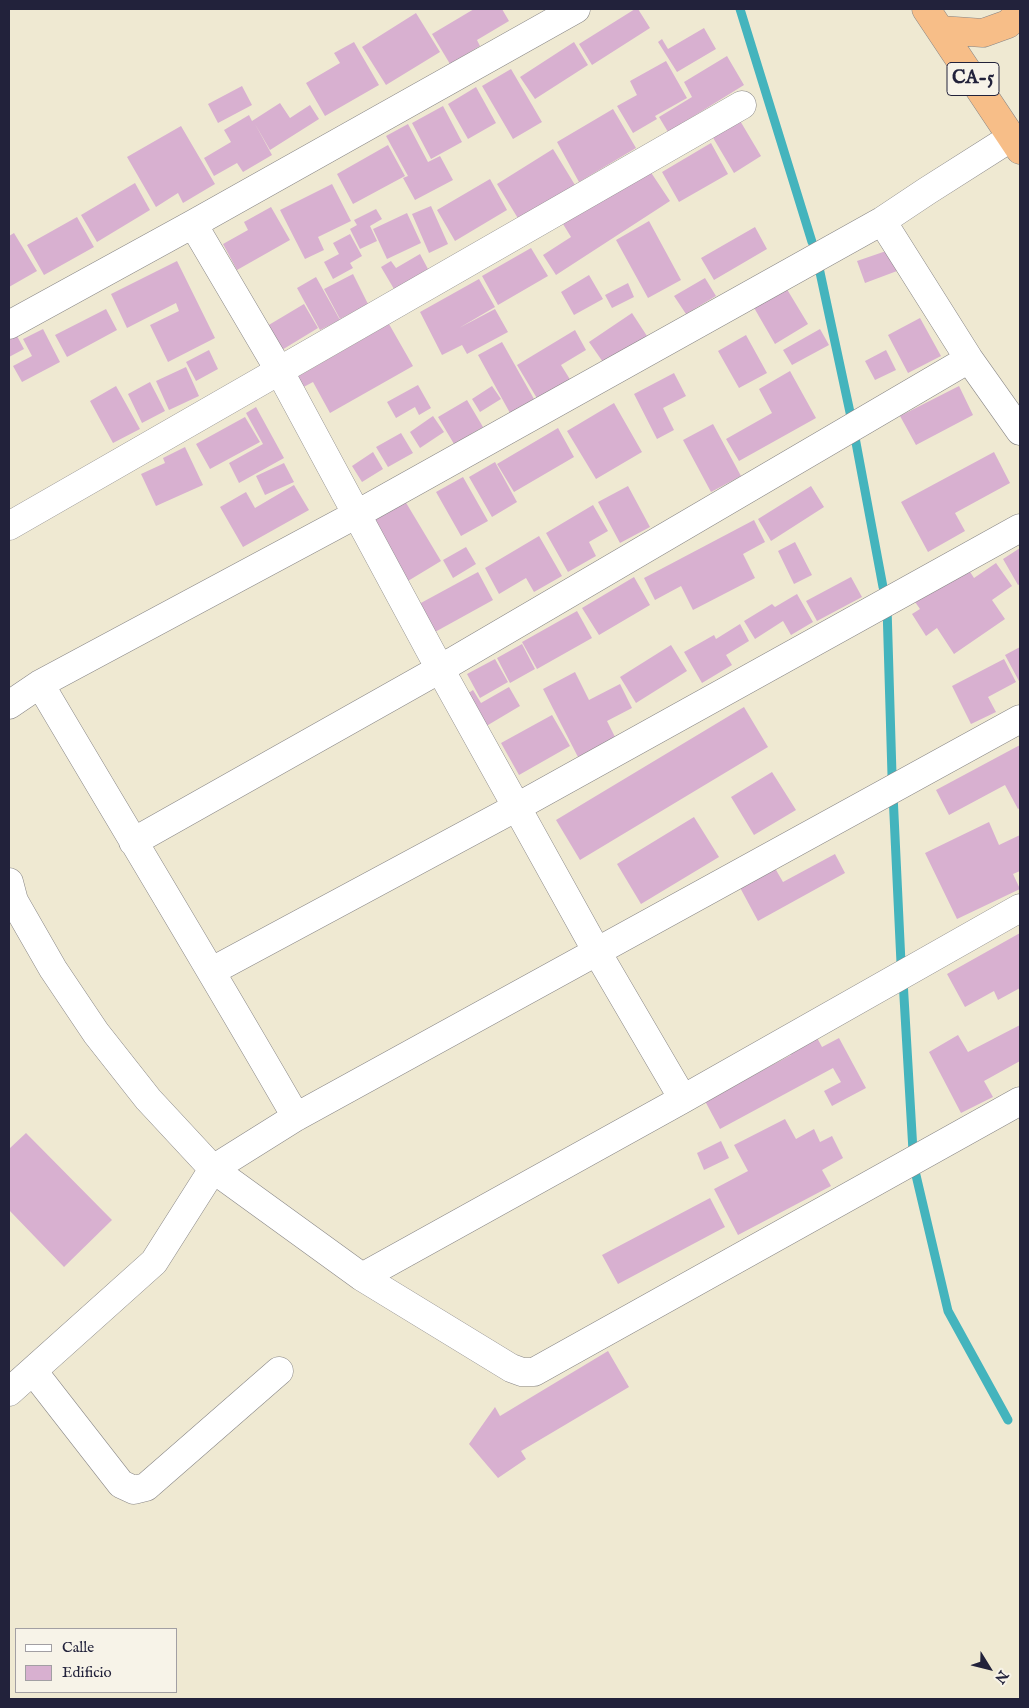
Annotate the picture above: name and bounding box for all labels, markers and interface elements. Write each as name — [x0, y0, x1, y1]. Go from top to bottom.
road number: CA-5 — [947, 62, 999, 96]
legend — [15, 1628, 178, 1693]
text: Calle — [62, 1638, 94, 1657]
north arrow — [964, 1643, 1014, 1693]
text: Edificio — [62, 1663, 112, 1682]
text: N — [990, 1667, 1012, 1687]

